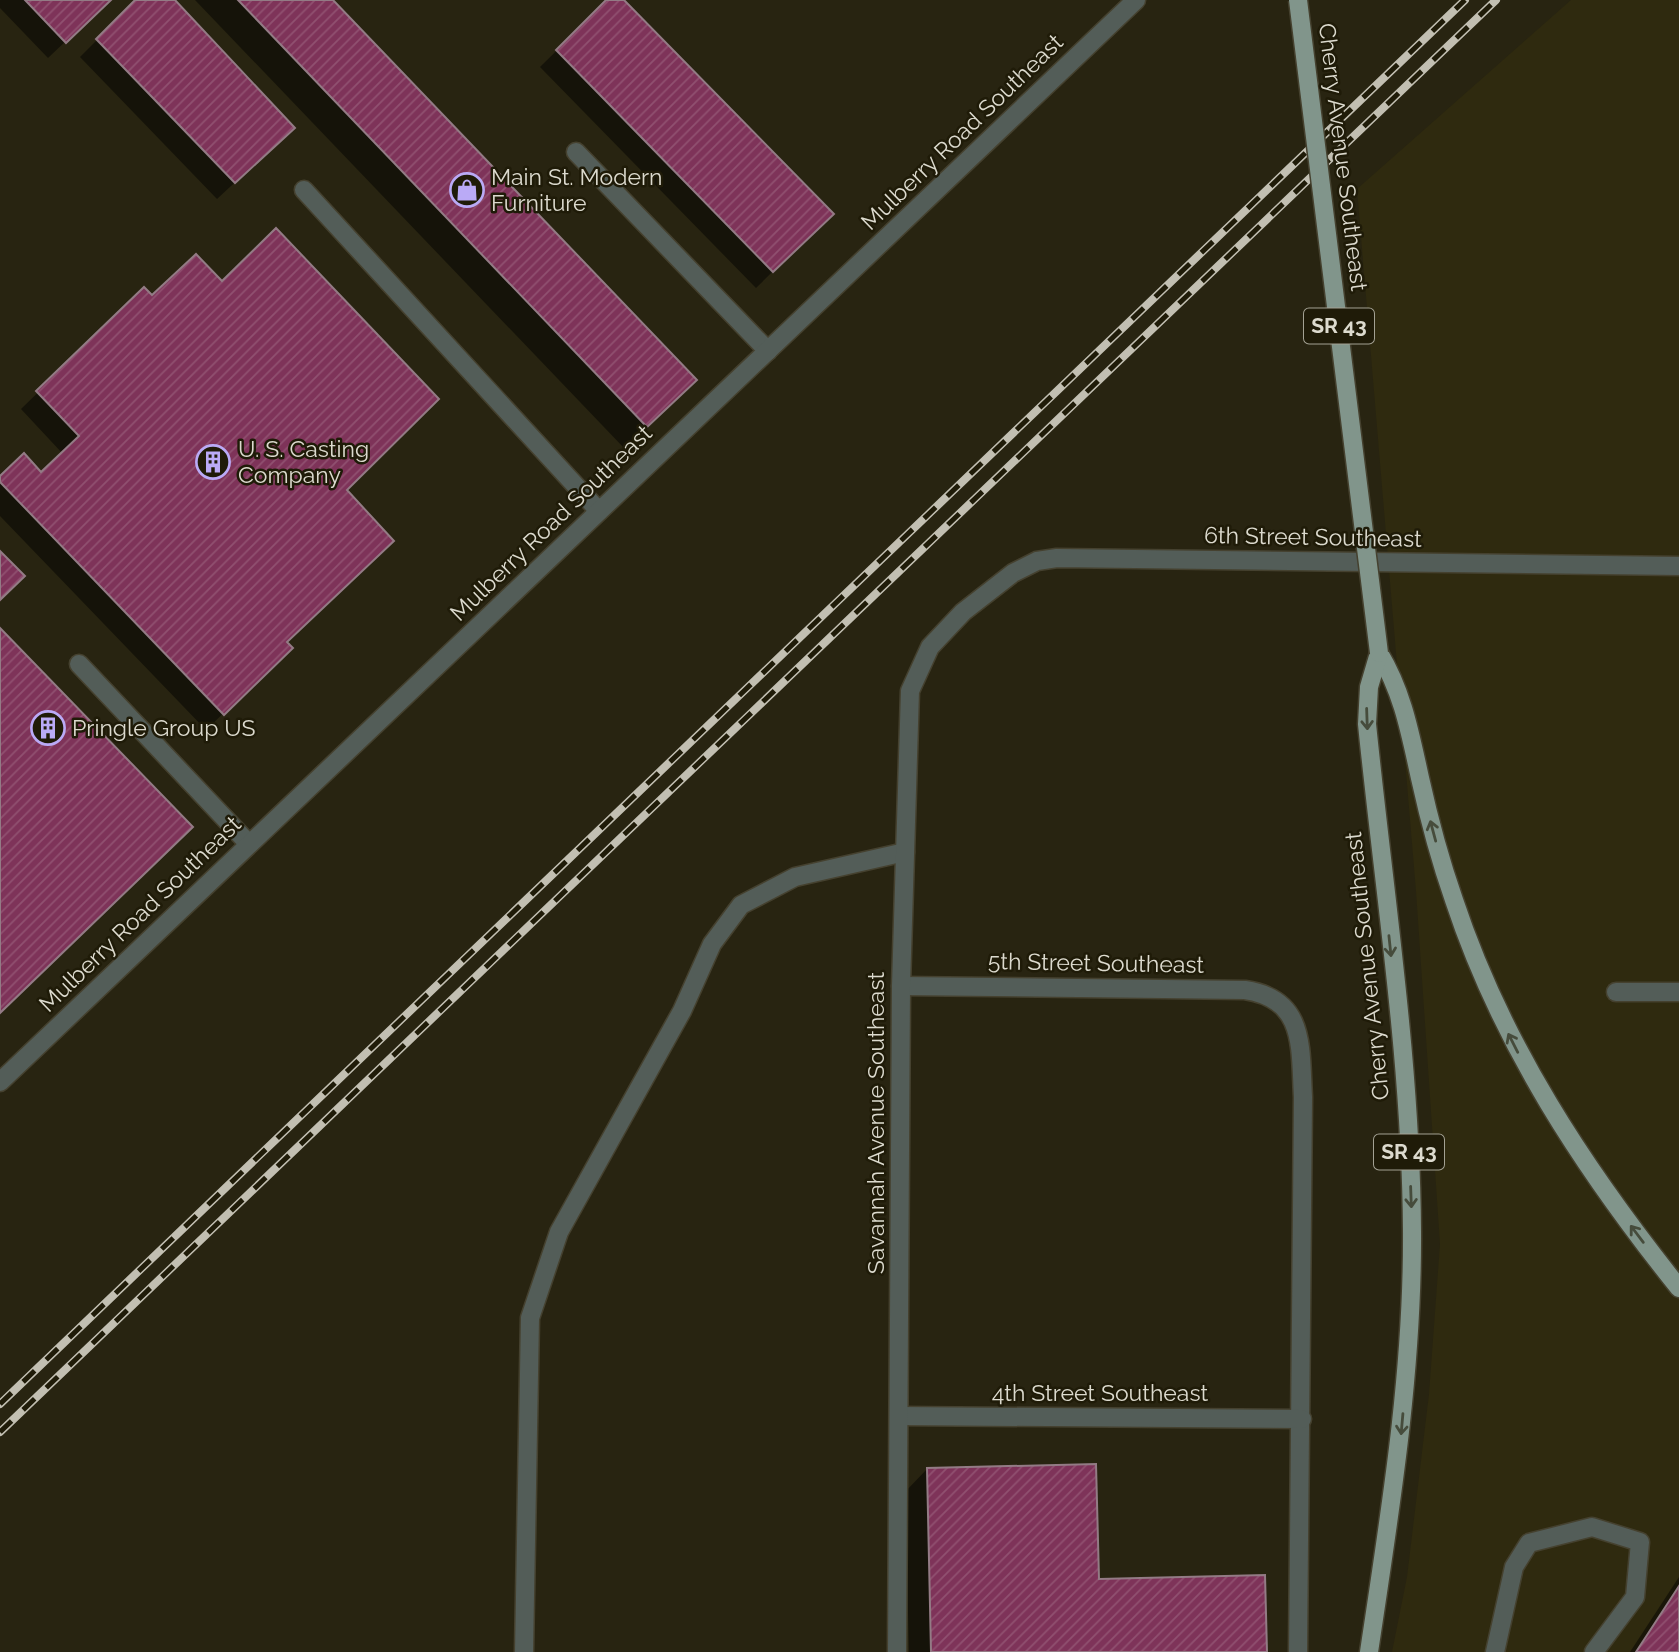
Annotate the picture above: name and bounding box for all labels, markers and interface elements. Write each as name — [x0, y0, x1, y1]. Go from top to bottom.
street label: Cherry Avenue Southeast — [1314, 21, 1373, 293]
street label: Mulberry Road Southeast — [855, 28, 1068, 235]
place label: Main St. Modern Furniture — [491, 163, 663, 216]
shop icon: Main St. Modern Furniture — [448, 171, 486, 209]
road number: SR 43 — [1304, 308, 1374, 344]
street label: Mulberry Road Southeast — [444, 419, 657, 626]
place label: U. S. Casting Company — [238, 435, 369, 488]
building icon: U. S. Casting Company — [194, 443, 232, 481]
street label: 6th Street Southeast — [1204, 521, 1422, 552]
one-way arrow — [1361, 708, 1374, 731]
building icon: Pringle Group US — [29, 709, 67, 747]
place label: Pringle Group US — [72, 714, 256, 741]
street label: Mulberry Road Southeast — [33, 810, 246, 1017]
one-way arrow — [1426, 820, 1439, 843]
street label: Cherry Avenue Southeast — [1339, 830, 1394, 1102]
one-way arrow — [1384, 934, 1397, 956]
street label: 5th Street Southeast — [988, 947, 1205, 978]
street label: Savannah Avenue Southeast — [862, 972, 889, 1274]
one-way arrow — [1506, 1033, 1520, 1054]
road number: SR 43 — [1374, 1134, 1444, 1170]
one-way arrow — [1404, 1185, 1417, 1208]
one-way arrow — [1630, 1225, 1644, 1244]
street label: 4th Street Southeast — [992, 1379, 1209, 1406]
one-way arrow — [1395, 1412, 1408, 1435]

